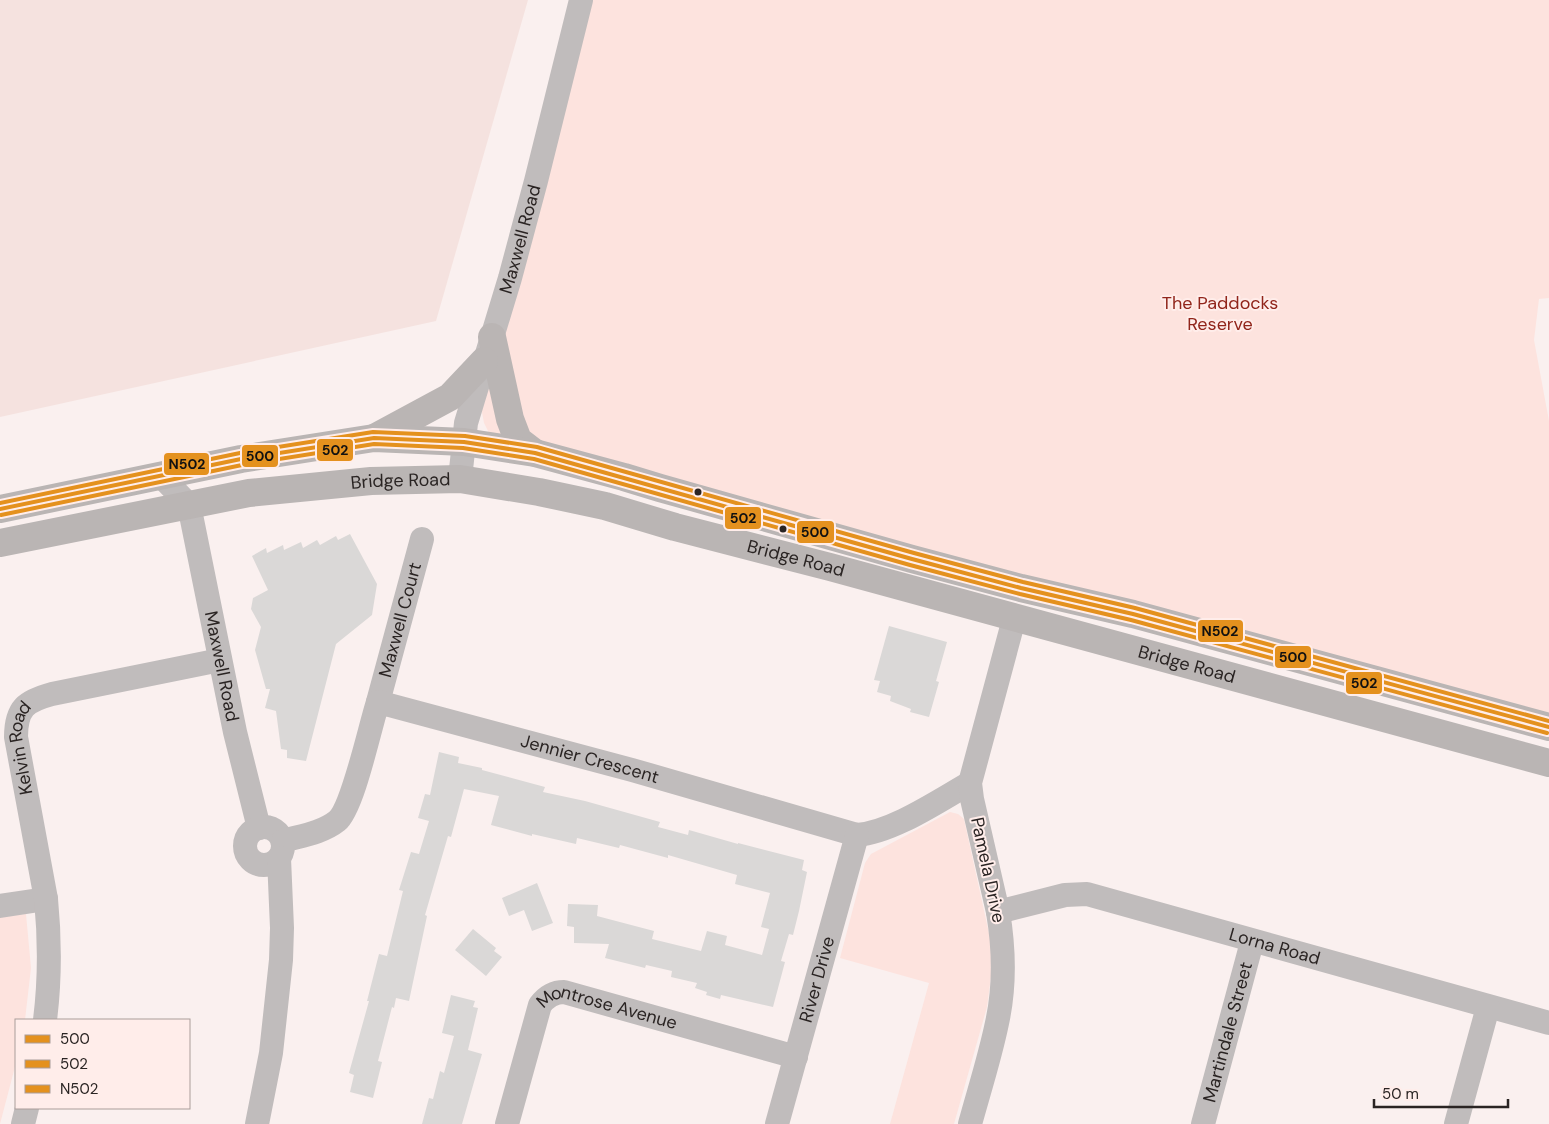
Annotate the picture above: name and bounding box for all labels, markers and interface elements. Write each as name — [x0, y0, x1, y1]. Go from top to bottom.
street label: Maxwell Road — [494, 182, 547, 297]
park label: The Paddocks Reserve — [1162, 291, 1278, 336]
line badge: 502 — [316, 438, 354, 462]
text: 502 — [322, 441, 348, 459]
line badge: 500 — [241, 444, 279, 468]
text: 500 — [246, 447, 274, 465]
line badge: N502 — [163, 452, 210, 476]
text: N502 — [169, 455, 205, 473]
street label: Bridge Road — [349, 467, 451, 495]
unlabelled marker — [693, 487, 703, 497]
line badge: 502 — [724, 506, 762, 530]
text: 502 — [730, 509, 756, 527]
line badge: 500 — [796, 520, 835, 544]
text: 500 — [801, 523, 829, 541]
unlabelled marker — [778, 524, 788, 534]
street label: Bridge Road — [745, 534, 847, 582]
street label: Maxwell Court — [373, 560, 427, 680]
street label: Maxwell Road — [199, 609, 245, 724]
line badge: N502 — [1197, 619, 1244, 643]
text: N502 — [1202, 622, 1238, 640]
street label: Bridge Road — [1135, 640, 1238, 689]
line badge: 500 — [1274, 645, 1312, 669]
text: 500 — [1279, 648, 1307, 666]
line badge: 502 — [1345, 671, 1383, 695]
text: 502 — [1351, 674, 1377, 692]
street label: Kelvin Road — [3, 696, 38, 797]
street label: Jennier Crescent — [518, 729, 662, 789]
street label: Pamela Drive — [965, 815, 1011, 925]
street label: Lorna Road — [1226, 922, 1323, 971]
street label: River Drive — [794, 934, 840, 1025]
street label: Martindale Street — [1197, 959, 1258, 1105]
street label: Montrose Avenue — [531, 980, 680, 1035]
legend — [15, 1019, 190, 1109]
text: 500 — [60, 1029, 90, 1049]
text: 502 — [60, 1054, 88, 1074]
scale bar — [1374, 1076, 1508, 1108]
text: N502 — [60, 1079, 98, 1099]
text: 50 m — [1382, 1084, 1419, 1104]

